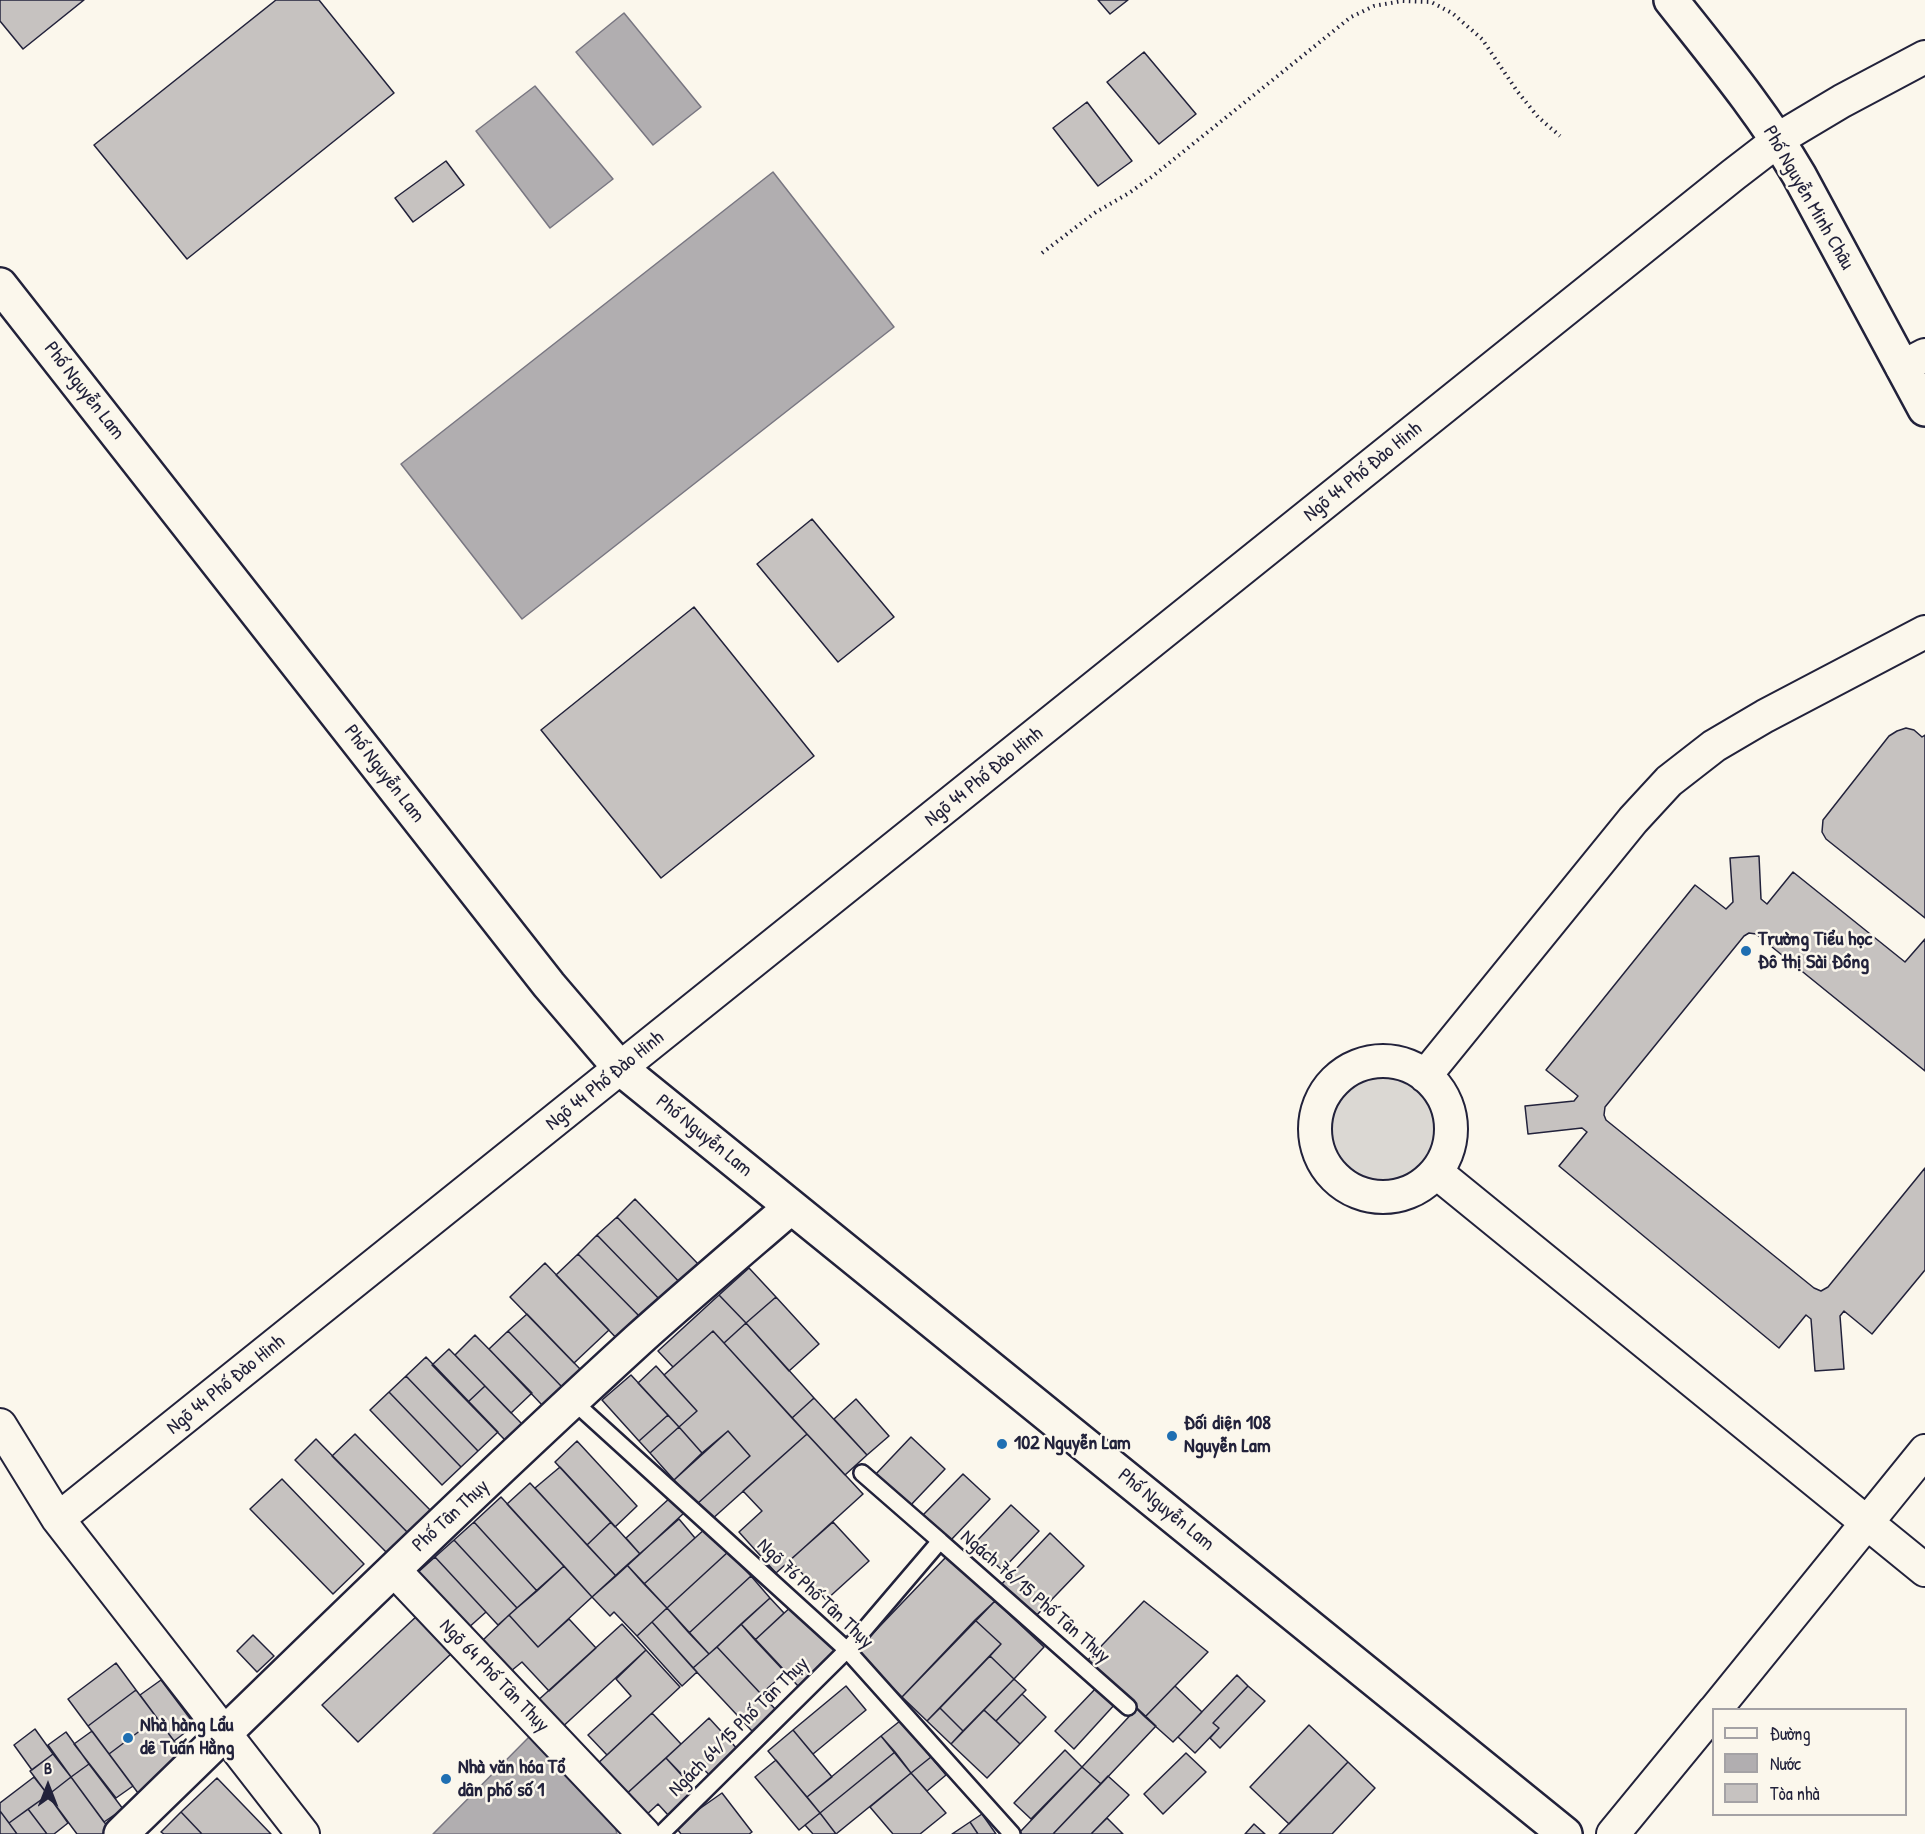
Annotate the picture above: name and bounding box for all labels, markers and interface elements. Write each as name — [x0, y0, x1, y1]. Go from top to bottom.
street label: Phố Nguyễn Minh Châu — [1757, 122, 1859, 274]
street label: Phố Nguyễn Lam — [38, 337, 130, 445]
street label: Ngõ 44 Phố Đào Hinh — [1299, 417, 1427, 527]
street label: Phố Nguyễn Lam — [338, 720, 430, 828]
street label: Ngõ 44 Phố Đào Hinh — [920, 722, 1048, 832]
place label: Trường Tiểu học Đô thị Sài Đồng — [1758, 928, 1872, 975]
marker: Trường Tiểu học Đô thị Sài Đồng — [1739, 944, 1753, 958]
street label: Ngõ 44 Phố Đào Hinh — [541, 1026, 669, 1136]
street label: Phố Nguyễn Lam — [651, 1090, 757, 1182]
street label: Ngõ 44 Phố Đào Hinh — [162, 1330, 290, 1440]
place label: Đối diện 108 Nguyễn Lam — [1184, 1412, 1271, 1459]
marker: Đối diện 108 Nguyễn Lam — [1165, 1429, 1179, 1443]
place label: 102 Nguyễn Lam — [1014, 1432, 1131, 1456]
marker: 102 Nguyễn Lam — [995, 1437, 1009, 1451]
street label: Phố Nguyễn Lam — [1113, 1464, 1219, 1556]
street label: Phố Tân Thụy — [408, 1475, 494, 1557]
street label: Ngách 76/15 Phố Tân Thụy — [955, 1525, 1115, 1669]
street label: Ngõ 76 Phố Tân Thụy — [752, 1534, 878, 1654]
street label: Ngõ 64 Phố Tân Thụy — [434, 1614, 554, 1738]
street label: Ngách 64/15 Phố Tân Thụy — [664, 1652, 814, 1802]
legend — [1712, 1708, 1907, 1816]
place label: Nhà hàng Lẩu dê Tuấn Hằng — [140, 1714, 234, 1761]
text: Đường — [1770, 1721, 1811, 1746]
marker: Nhà hàng Lẩu dê Tuấn Hằng — [121, 1731, 135, 1745]
text: Nước — [1770, 1751, 1801, 1776]
north arrow — [18, 1756, 78, 1816]
place label: Nhà văn hóa Tổ dân phố số 1 — [458, 1756, 565, 1803]
text: B — [44, 1757, 52, 1779]
marker: Nhà văn hóa Tổ dân phố số 1 — [439, 1772, 453, 1786]
text: Tòa nhà — [1770, 1781, 1820, 1806]

